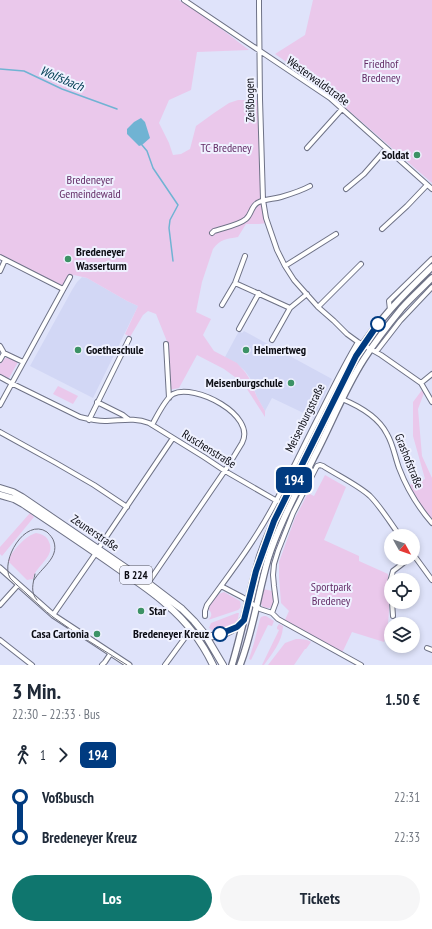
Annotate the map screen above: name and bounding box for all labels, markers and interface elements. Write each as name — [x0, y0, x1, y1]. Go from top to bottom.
street label: Westerwaldstraße — [284, 53, 353, 108]
park label: Friedhof Bredeney — [362, 56, 401, 85]
water label: Wolfsbach — [37, 62, 87, 96]
street label: Zeißbogen — [242, 78, 257, 122]
park label: TC Bredeney — [200, 140, 252, 155]
place label: Soldat — [382, 147, 410, 162]
marker: Soldat — [412, 150, 422, 160]
park label: Bredeneyer Gemeindewald — [59, 172, 121, 201]
place label: Bredeneyer Wasserturm — [75, 244, 127, 273]
marker: Bredeneyer Wasserturm — [63, 254, 73, 264]
unlabelled marker — [370, 316, 386, 332]
place label: Goetheschule — [86, 342, 144, 357]
place label: Helmertweg — [254, 342, 306, 357]
marker: Goetheschule — [73, 345, 83, 355]
marker: Helmertweg — [241, 345, 251, 355]
place label: Meisenburgschule — [206, 375, 283, 390]
marker: Meisenburgschule — [286, 378, 296, 388]
street label: Meisenburgstraße — [281, 381, 328, 455]
street label: Ruschenstraße — [179, 426, 239, 471]
street label: Grashofstraße — [392, 431, 427, 490]
line badge: 194 — [271, 467, 317, 493]
text: 194 — [284, 471, 304, 489]
street label: Zeunerstraße — [68, 511, 122, 554]
north arrow — [384, 529, 420, 565]
map controls — [384, 529, 420, 653]
road number: B 224 — [120, 566, 152, 584]
button: locate — [384, 573, 420, 609]
park label: Sportpark Bredeney — [311, 579, 352, 608]
place label: Star — [149, 603, 167, 618]
marker: Star — [136, 606, 146, 616]
button: layers — [384, 617, 420, 653]
place label: Casa Cartonia — [31, 626, 89, 641]
place label: Bredeneyer Kreuz — [133, 626, 209, 641]
marker: Bredeneyer Kreuz — [212, 626, 228, 642]
marker: Casa Cartonia — [92, 629, 102, 639]
text: 3 Min. — [12, 677, 61, 705]
text: 1.50 € — [385, 690, 420, 709]
text: 22:30 – 22:33 · Bus — [12, 706, 100, 723]
icon: walk — [12, 744, 34, 766]
icon: forward — [52, 744, 74, 766]
text: 194 — [88, 746, 108, 764]
text: 1 — [40, 747, 46, 764]
text: Voßbusch — [42, 788, 94, 807]
text: 22:31 — [394, 789, 420, 806]
text: Bredeneyer Kreuz — [42, 828, 137, 847]
text: 22:33 — [394, 829, 420, 846]
button: Los — [12, 875, 212, 921]
button: Tickets — [220, 875, 420, 921]

